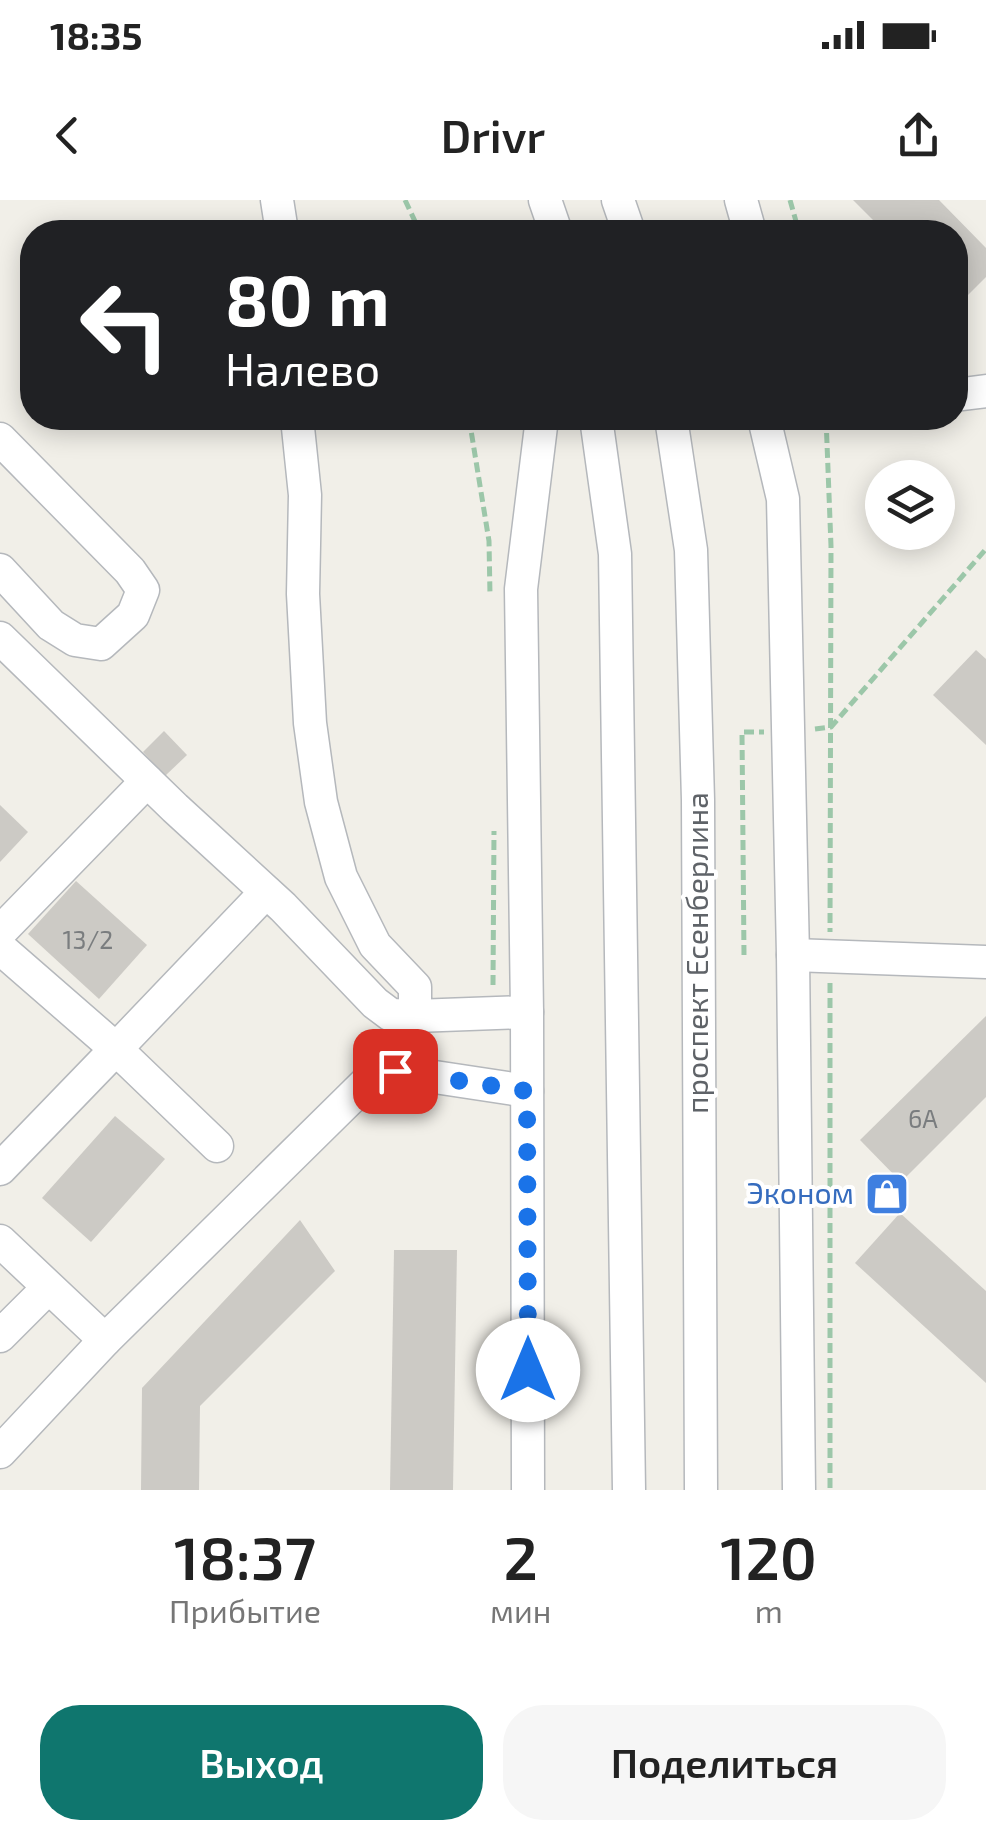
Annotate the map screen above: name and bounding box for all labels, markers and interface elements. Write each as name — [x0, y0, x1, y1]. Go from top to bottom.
text: 18:35 — [50, 12, 142, 58]
icon: back — [40, 108, 95, 163]
text: Drivr — [441, 108, 545, 162]
icon: share — [891, 108, 946, 163]
text: 80 m — [225, 256, 390, 340]
icon: left — [60, 260, 190, 390]
text: Налево — [225, 341, 380, 395]
map controls — [865, 460, 955, 550]
button: layers — [865, 460, 955, 550]
street label: проспект Есенберлина — [678, 792, 714, 1114]
house number: 13/2 — [63, 924, 113, 954]
pin — [353, 1029, 438, 1114]
icon: arrive — [368, 1044, 423, 1099]
house number: 6А — [908, 1103, 938, 1133]
shop icon: Эконом — [864, 1171, 910, 1217]
place label: Эконом — [747, 1174, 854, 1210]
position arrow — [476, 1318, 580, 1422]
text: 18:37 — [174, 1520, 316, 1592]
text: 2 — [504, 1520, 538, 1592]
text: 120 — [720, 1520, 817, 1592]
text: Прибытие — [169, 1591, 321, 1629]
text: мин — [490, 1591, 551, 1629]
text: m — [755, 1591, 783, 1629]
button: Выход — [40, 1705, 483, 1820]
button: Поделиться — [503, 1705, 946, 1820]

